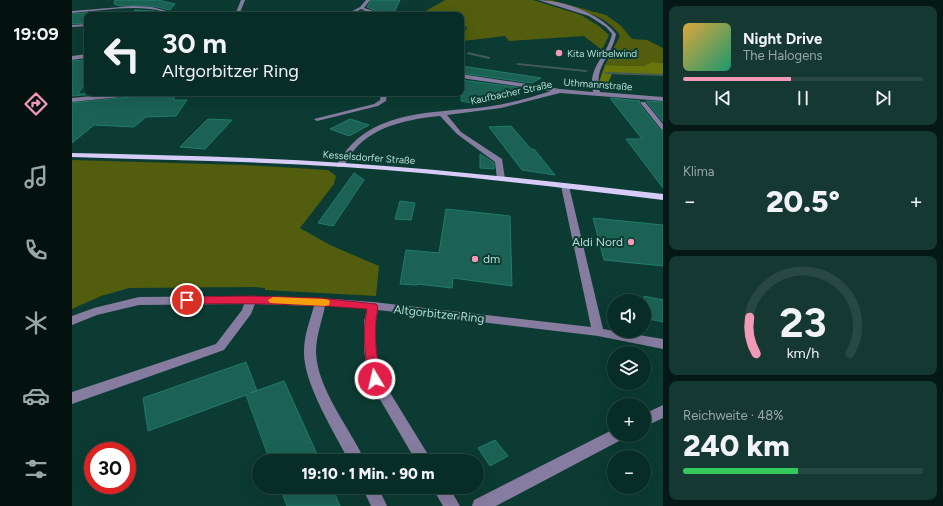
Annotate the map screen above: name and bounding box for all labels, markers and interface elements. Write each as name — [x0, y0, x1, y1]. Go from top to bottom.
text: 19:09 — [13, 23, 59, 45]
text: 30 m — [162, 26, 227, 60]
icon: left — [96, 28, 148, 80]
text: Night Drive — [743, 30, 822, 48]
place label: Kita Wirbelwind — [567, 47, 637, 60]
marker: Kita Wirbelwind — [554, 48, 564, 58]
text: The Halogens — [743, 48, 823, 63]
text: Altgorbitzer Ring — [162, 60, 299, 82]
street label: Uthmannstraße — [563, 76, 633, 93]
street label: Kaufbacher Straße — [469, 77, 554, 107]
icon: previous — [712, 87, 734, 109]
icon: pause — [792, 87, 814, 109]
icon: next — [872, 87, 894, 109]
icon: directions — [22, 90, 50, 118]
street label: Kesselsdorfer Straße — [322, 148, 416, 167]
icon: music — [22, 163, 50, 191]
text: Klima — [683, 164, 715, 179]
text: 20.5° — [766, 183, 840, 220]
text: − — [683, 188, 697, 215]
text: + — [909, 188, 923, 215]
place label: Aldi Nord — [572, 235, 623, 249]
icon: phone — [22, 236, 50, 264]
marker: Aldi Nord — [626, 237, 636, 247]
place label: dm — [483, 252, 500, 266]
marker: dm — [470, 254, 480, 264]
pin — [170, 283, 204, 317]
icon: arrive — [176, 289, 198, 311]
map controls — [607, 294, 651, 494]
button: sound — [607, 294, 651, 338]
text: 23 — [779, 296, 827, 346]
street label: Altgorbitzer Ring — [393, 302, 485, 326]
icon: climate — [22, 309, 50, 337]
text: km/h — [787, 343, 819, 361]
button: layers — [607, 346, 651, 390]
position arrow — [354, 358, 396, 400]
icon: car — [22, 382, 50, 410]
button: + — [607, 398, 651, 442]
text: Reichweite · 48% — [683, 408, 784, 423]
text: 240 km — [683, 427, 790, 464]
speed limit sign: 30 — [84, 442, 136, 494]
button: − — [607, 450, 651, 494]
icon: filters — [22, 455, 50, 483]
text: 19:10 · 1 Min. · 90 m — [301, 465, 435, 483]

